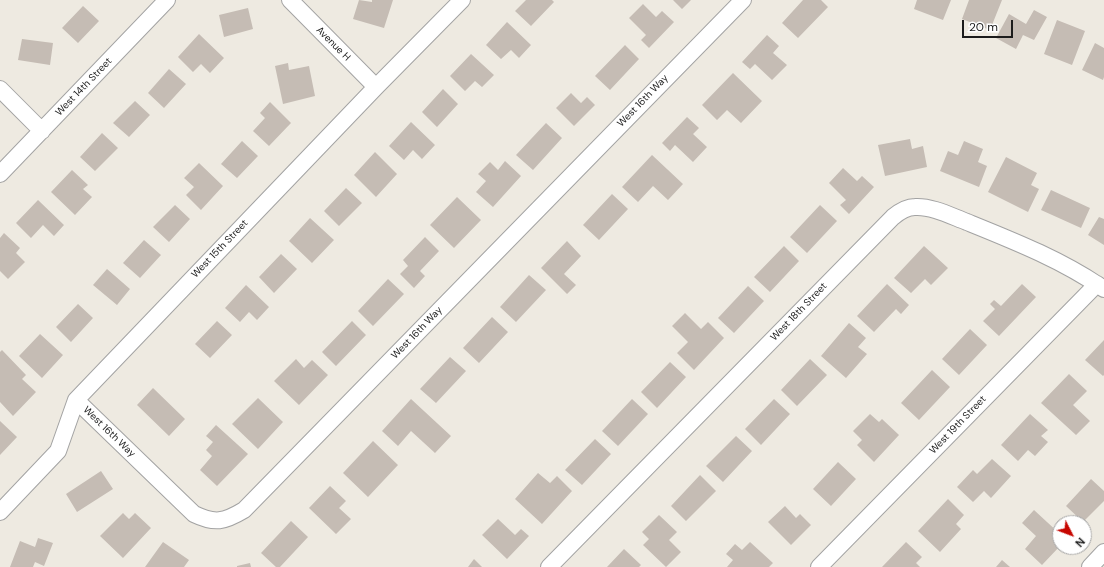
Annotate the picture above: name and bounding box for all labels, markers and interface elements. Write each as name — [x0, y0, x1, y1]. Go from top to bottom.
scale bar — [964, 12, 1015, 38]
text: 20 m — [969, 19, 998, 35]
street label: Avenue H — [313, 24, 353, 64]
street label: West 14th Street — [53, 55, 115, 119]
street label: West 16th Way — [615, 72, 671, 130]
street label: West 15th Street — [189, 217, 251, 281]
street label: West 18th Street — [768, 280, 830, 344]
street label: West 16th Way — [389, 304, 445, 362]
street label: West 19th Street — [927, 393, 989, 457]
street label: West 16th Way — [80, 404, 138, 460]
north arrow — [1052, 515, 1092, 555]
text: N — [1072, 535, 1088, 550]

